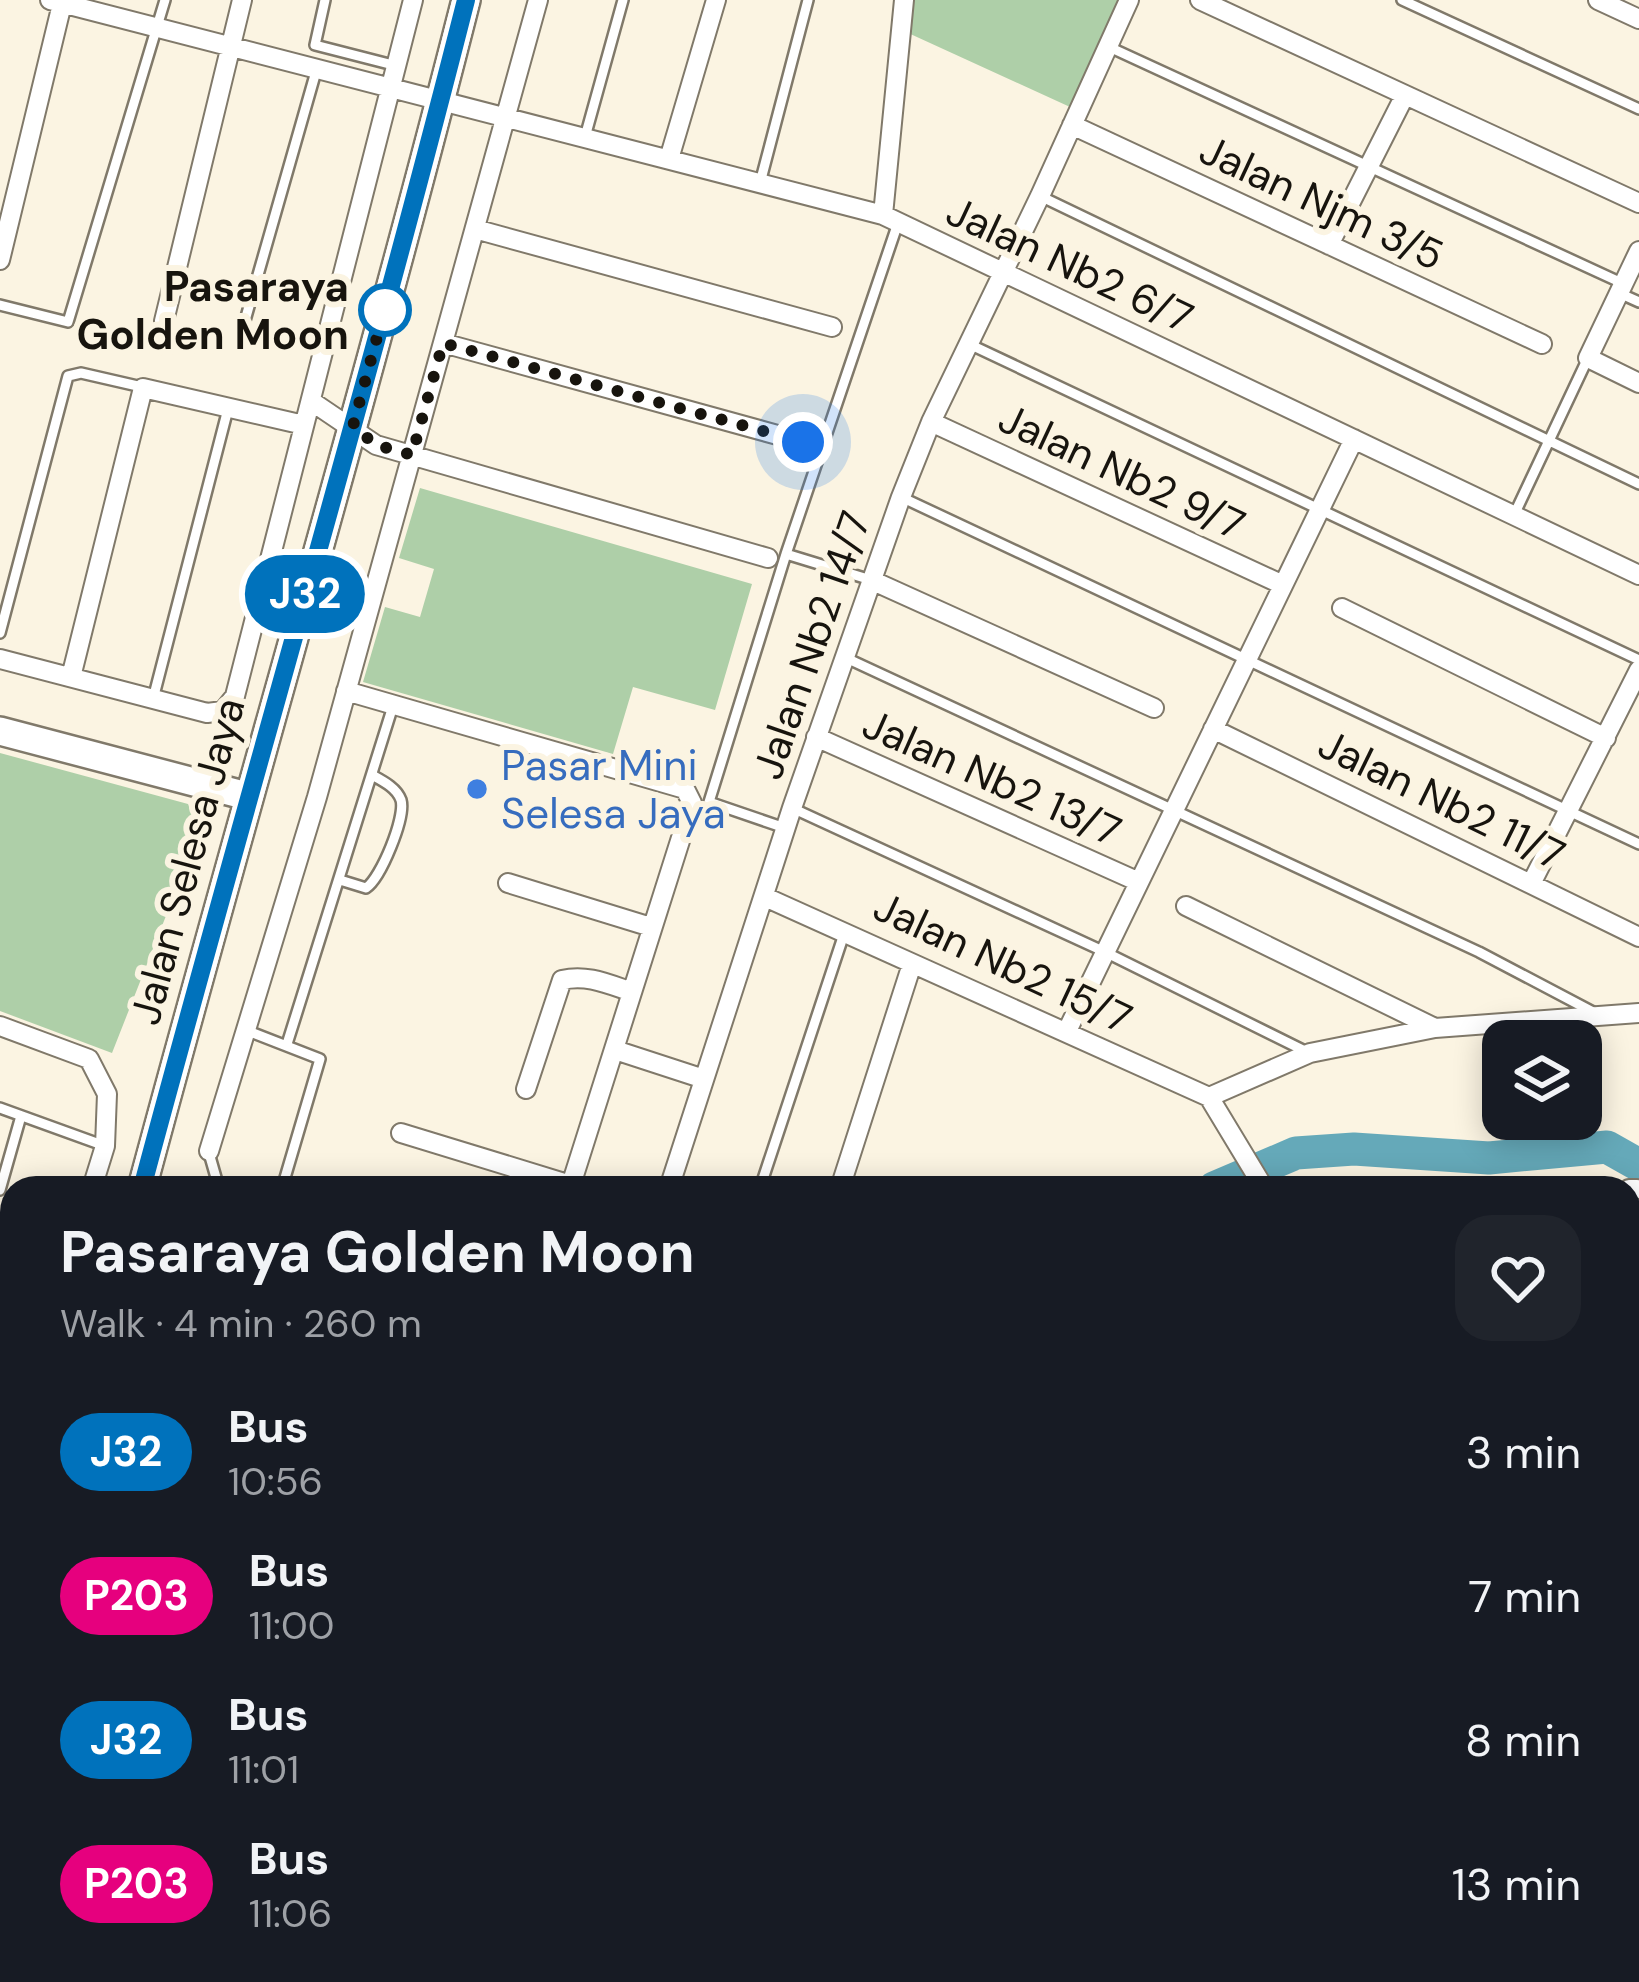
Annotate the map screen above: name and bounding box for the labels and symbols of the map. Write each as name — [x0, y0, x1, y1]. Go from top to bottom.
street label: Jalan Njm 3/5 — [1191, 122, 1453, 283]
street label: Jalan Nb2 6/7 — [938, 183, 1202, 346]
place label: Pasaraya Golden Moon — [77, 259, 349, 362]
marker: Pasaraya Golden Moon — [360, 285, 410, 335]
street label: Jalan Nb2 9/7 — [990, 390, 1254, 552]
your location — [773, 412, 833, 472]
street label: Jalan Nb2 14/7 — [740, 504, 883, 786]
line badge: J32 — [236, 555, 374, 633]
street label: Jalan Selesa Jaya — [117, 692, 258, 1031]
street label: Jalan Nb2 13/7 — [854, 696, 1129, 859]
street label: Jalan Nb2 11/7 — [1310, 716, 1574, 883]
place label: Pasar Mini Selesa Jaya — [501, 738, 726, 841]
marker: Pasar Mini Selesa Jaya — [464, 776, 490, 802]
street label: Jalan Nb2 15/7 — [865, 879, 1141, 1046]

